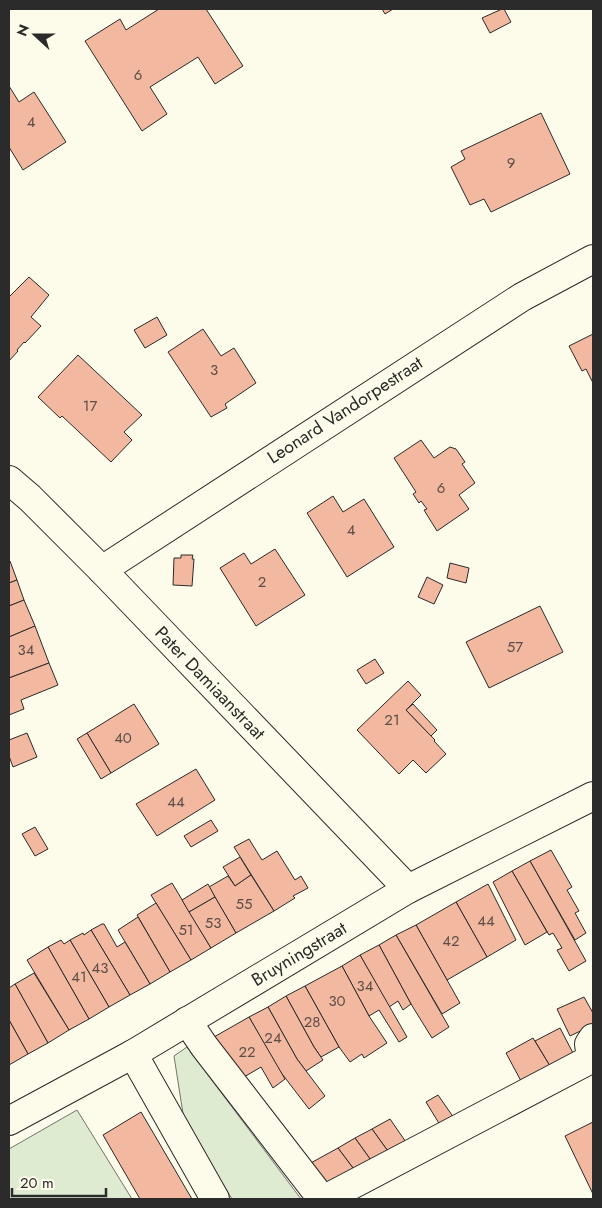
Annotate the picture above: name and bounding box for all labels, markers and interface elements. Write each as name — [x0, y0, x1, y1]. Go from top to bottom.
north arrow — [10, 10, 60, 60]
text: N — [12, 22, 34, 39]
house number: 6 — [134, 64, 142, 86]
house number: 4 — [27, 111, 36, 133]
house number: 9 — [507, 152, 515, 174]
street label: Leonard Vandorpestraat — [262, 350, 428, 470]
house number: 3 — [210, 359, 218, 381]
house number: 17 — [83, 395, 97, 417]
house number: 6 — [437, 477, 445, 499]
house number: 4 — [347, 519, 356, 541]
house number: 2 — [258, 571, 266, 593]
street label: Pater Damiaanstraat — [149, 620, 272, 746]
house number: 57 — [507, 636, 523, 658]
house number: 34 — [18, 639, 35, 661]
house number: 21 — [384, 709, 400, 731]
house number: 40 — [114, 727, 132, 749]
house number: 44 — [167, 791, 185, 813]
house number: 55 — [236, 893, 252, 915]
house number: 44 — [477, 910, 495, 932]
house number: 53 — [205, 912, 221, 934]
street label: Bruyningstraat — [247, 915, 352, 993]
house number: 51 — [178, 919, 194, 941]
house number: 42 — [442, 930, 460, 952]
house number: 43 — [92, 957, 108, 979]
house number: 41 — [71, 966, 87, 988]
house number: 34 — [357, 975, 374, 997]
house number: 30 — [328, 990, 346, 1012]
house number: 28 — [304, 1011, 320, 1033]
house number: 24 — [264, 1027, 282, 1049]
house number: 22 — [238, 1041, 256, 1063]
scale bar — [12, 1166, 106, 1198]
text: 20 m — [20, 1172, 54, 1194]

